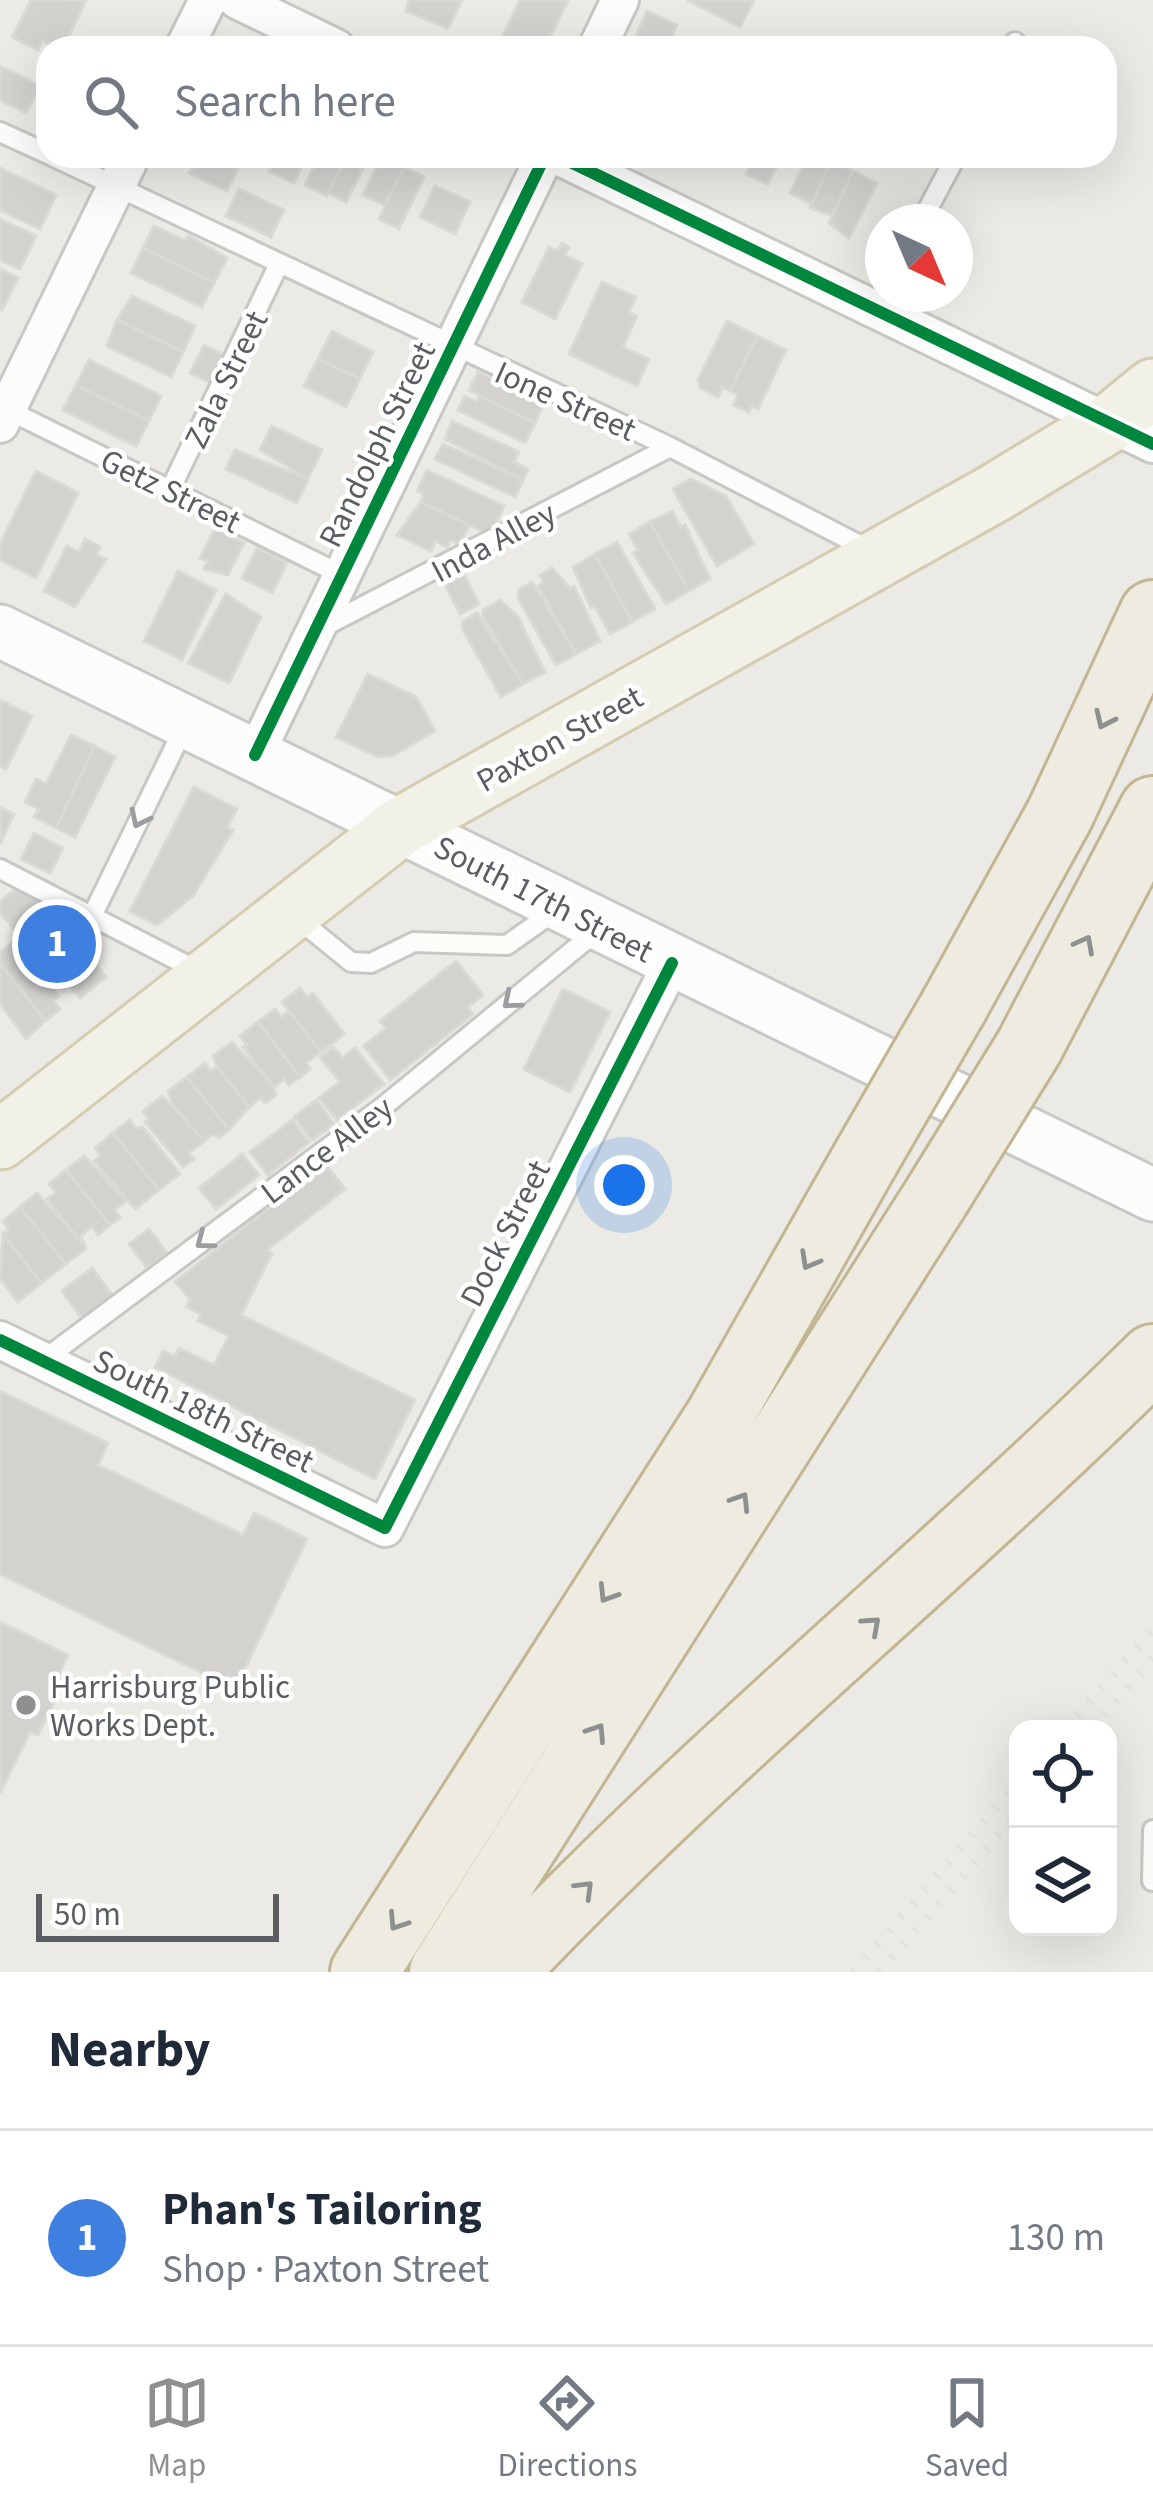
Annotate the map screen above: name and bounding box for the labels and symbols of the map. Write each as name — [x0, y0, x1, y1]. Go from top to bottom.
north arrow — [865, 204, 973, 312]
street label: Zala Street — [173, 303, 280, 457]
street label: Randolph Street — [307, 334, 447, 555]
street label: Ione Street — [487, 349, 644, 453]
street label: Getz Street — [92, 437, 248, 546]
street label: Inda Alley — [423, 490, 565, 595]
street label: Paxton Street — [468, 674, 651, 804]
one-way arrow — [1095, 708, 1118, 729]
one-way arrow — [130, 807, 153, 828]
street label: South 17th Street — [426, 824, 661, 975]
pin: 1 — [18, 899, 96, 989]
one-way arrow — [1071, 935, 1094, 956]
one-way arrow — [503, 987, 525, 1009]
street label: Lance Alley — [251, 1085, 403, 1216]
street label: Dock Street — [448, 1152, 562, 1315]
your location — [594, 1155, 654, 1215]
one-way arrow — [196, 1226, 217, 1248]
one-way arrow — [801, 1248, 824, 1269]
street label: South 18th Street — [85, 1338, 322, 1485]
one-way arrow — [727, 1492, 749, 1514]
one-way arrow — [599, 1581, 621, 1603]
one-way arrow — [859, 1618, 880, 1639]
place label: Harrisburg Public Works Dept. — [50, 1664, 290, 1749]
marker: Harrisburg Public Works Dept. — [13, 1692, 39, 1718]
one-way arrow — [583, 1723, 605, 1745]
one-way arrow — [571, 1881, 593, 1903]
scale bar — [36, 1888, 279, 1941]
one-way arrow — [389, 1909, 411, 1931]

